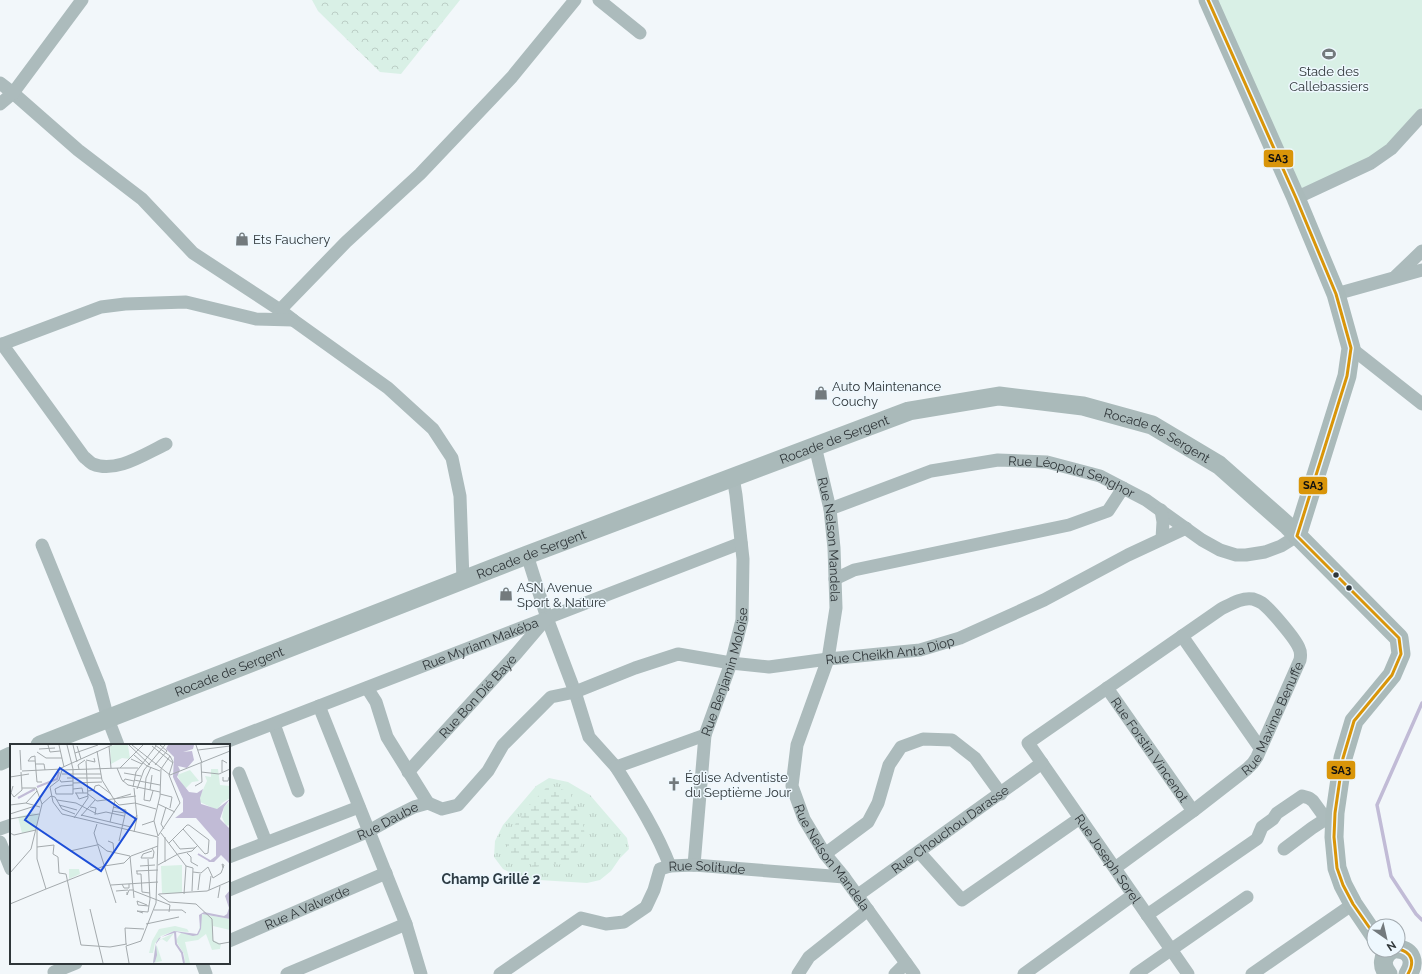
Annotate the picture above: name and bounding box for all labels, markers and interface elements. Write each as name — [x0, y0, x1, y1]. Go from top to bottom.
sports icon: Stade des Callebassiers — [1321, 46, 1337, 62]
place label: Stade des Callebassiers — [1289, 64, 1369, 94]
line badge: SA3 — [1263, 149, 1294, 168]
text: SA3 — [1268, 152, 1288, 165]
shop icon: Ets Fauchery — [234, 231, 250, 247]
place label: Ets Fauchery — [253, 232, 330, 247]
place label: Auto Maintenance Couchy — [832, 379, 942, 409]
shop icon: Auto Maintenance Couchy — [813, 385, 829, 401]
street label: Rocade de Sergent — [1102, 405, 1213, 466]
street label: Rocade de Sergent — [777, 412, 892, 467]
street label: Rue Léopold Senghor — [1008, 453, 1137, 501]
street label: Rue Nelson Mandela — [815, 476, 843, 602]
line badge: SA3 — [1298, 476, 1328, 495]
text: SA3 — [1303, 479, 1323, 492]
street label: Rocade de Sergent — [474, 526, 589, 582]
unlabelled marker — [1331, 570, 1341, 580]
place label: ASN Avenue Sport & Nature — [517, 580, 606, 610]
unlabelled marker — [1344, 583, 1354, 593]
shop icon: ASN Avenue Sport & Nature — [498, 586, 514, 602]
street label: Rue Benjamin Moloïse — [698, 607, 750, 738]
street label: Rue Myriam Makéba — [420, 615, 540, 673]
street label: Rue Cheikh Anta Diop — [825, 633, 956, 667]
street label: Rocade de Sergent — [173, 643, 287, 700]
street label: Rue Bon Dié Baye — [436, 651, 520, 741]
street label: Rue Maxime Benuffe — [1239, 659, 1306, 779]
street label: Rue Forstin Vincenot — [1108, 695, 1192, 805]
inset map — [10, 744, 230, 964]
line badge: SA3 — [1326, 760, 1356, 780]
text: SA3 — [1331, 764, 1351, 777]
place label: Église Adventiste du Septième Jour — [685, 770, 792, 800]
church icon: Église Adventiste du Septième Jour — [666, 776, 682, 792]
street label: Rue Chouchou Darasse — [889, 782, 1012, 877]
street label: Rue Daube — [355, 799, 421, 843]
street label: Rue Nelson Mandela — [791, 802, 873, 914]
street label: Rue Joseph Sorel — [1072, 811, 1144, 906]
street label: Rue Solitude — [668, 858, 746, 877]
district label: Champ Grillé 2 — [441, 871, 541, 887]
street label: Rue A Valverde — [262, 883, 352, 933]
north arrow — [1366, 918, 1406, 958]
text: N — [1384, 938, 1398, 954]

